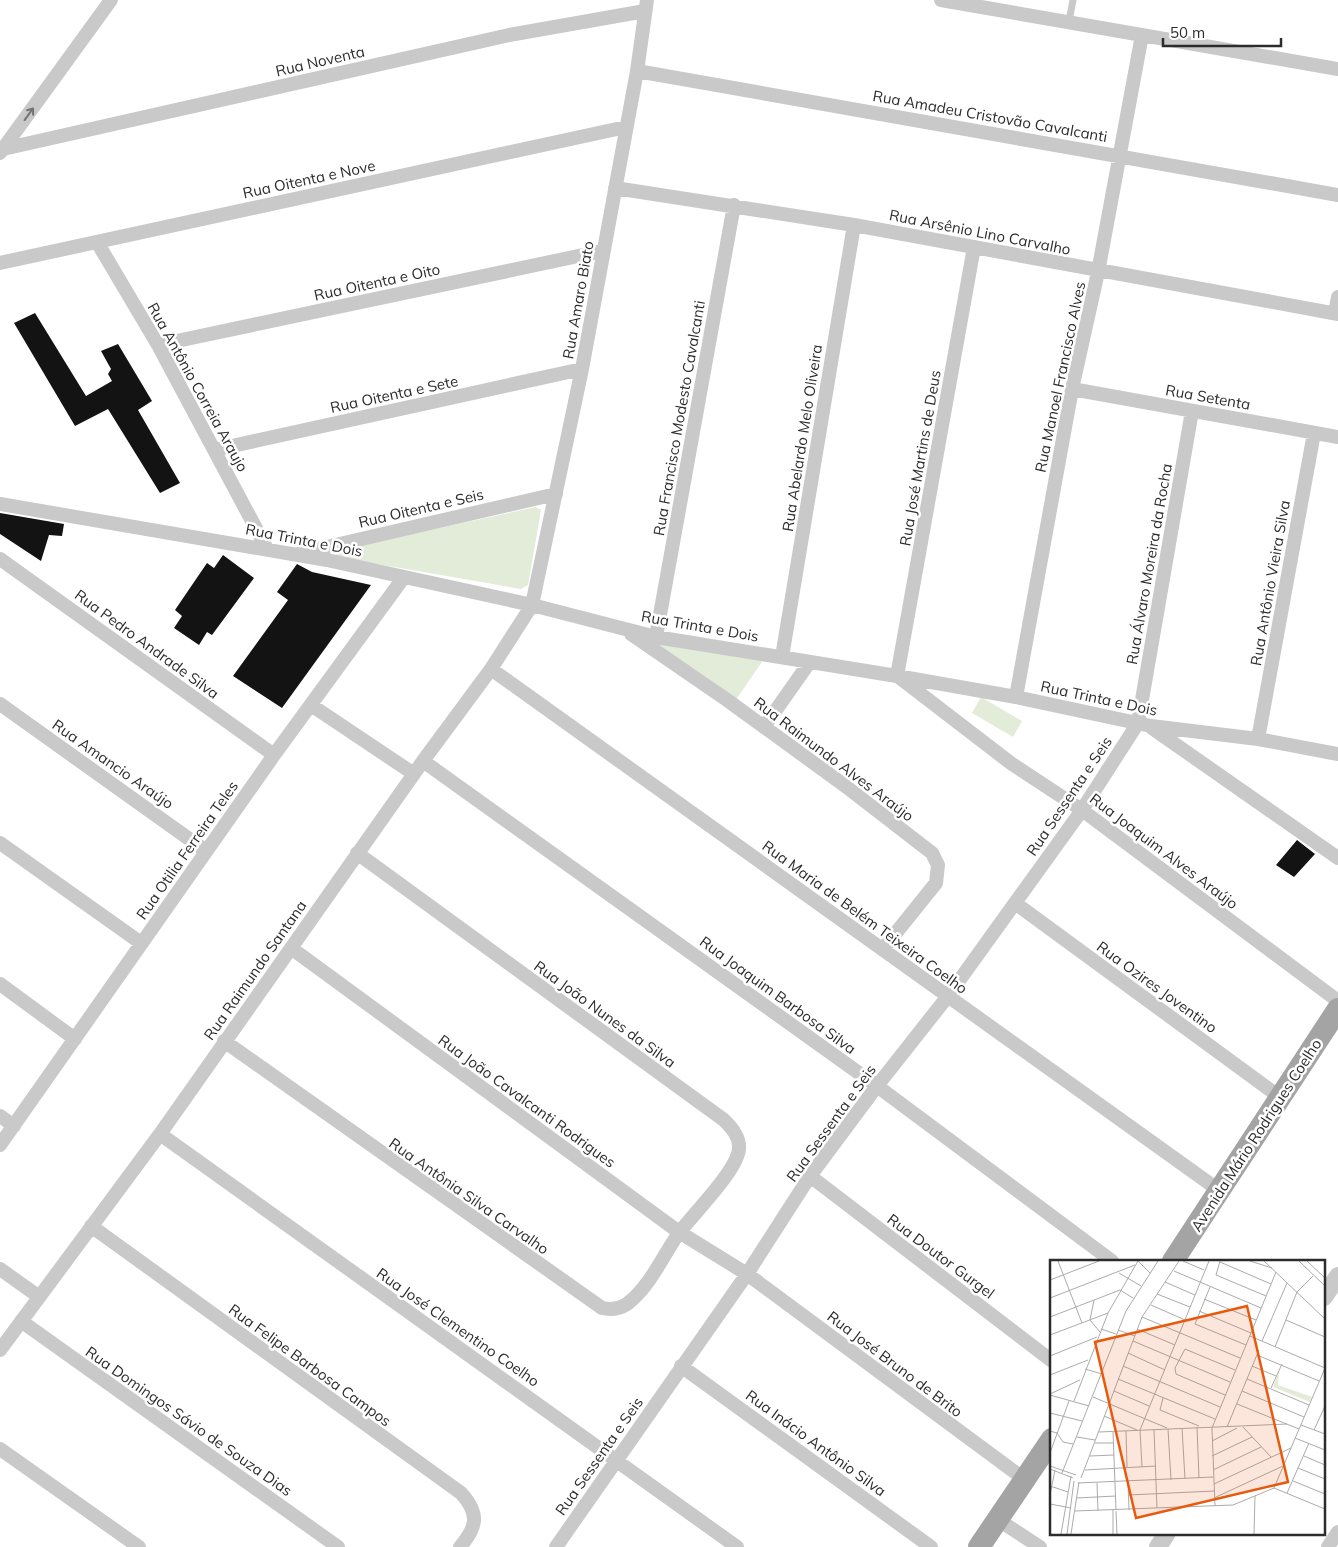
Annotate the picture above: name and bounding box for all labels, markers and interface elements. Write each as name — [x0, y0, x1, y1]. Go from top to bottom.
scale bar — [1163, 15, 1280, 47]
text: 50 m — [1170, 23, 1205, 42]
street label: Rua Noventa — [274, 42, 366, 80]
street label: Rua Amadeu Cristovão Cavalcanti — [871, 86, 1109, 146]
one-way arrow — [23, 108, 34, 121]
street label: Rua Oitenta e Nove — [241, 156, 377, 202]
street label: Rua Arsênio Lino Carvalho — [888, 205, 1072, 259]
street label: Rua Amaro Biato — [558, 240, 598, 360]
street label: Rua Oitenta e Oito — [312, 259, 442, 305]
street label: Rua Manoel Francisco Alves — [1030, 280, 1090, 474]
street label: Rua Antônio Correia Araujo — [144, 299, 252, 475]
street label: Rua Francisco Modesto Cavalcanti — [649, 299, 709, 537]
street label: Rua Abelardo Melo Oliveira — [778, 343, 826, 533]
street label: Rua José Martins de Deus — [895, 369, 945, 547]
street label: Rua Oitenta e Sete — [328, 371, 460, 417]
street label: Rua Setenta — [1164, 380, 1252, 414]
street label: Rua Álvaro Moreira da Rocha — [1122, 462, 1176, 666]
street label: Rua Oitenta e Seis — [357, 484, 485, 532]
street label: Rua Antônio Vieira Silva — [1246, 499, 1294, 667]
street label: Rua Trinta e Dois — [244, 519, 364, 561]
street label: Rua Pedro Andrade Silva — [71, 585, 223, 703]
street label: Rua Trinta e Dois — [640, 606, 760, 646]
street label: Rua Trinta e Dois — [1039, 676, 1159, 720]
street label: Rua Raimundo Alves Araújo — [750, 693, 918, 825]
street label: Rua Amancio Araújo — [49, 715, 177, 813]
street label: Rua Sessenta e Seis — [1022, 733, 1116, 859]
street label: Rua Otilia Ferreira Teles — [132, 777, 242, 923]
street label: Rua Joaquim Alves Araújo — [1086, 789, 1242, 913]
street label: Rua Maria de Belém Teixeira Coelho — [759, 836, 971, 998]
street label: Rua Raimundo Santana — [200, 896, 310, 1044]
street label: Rua Joaquim Barbosa Silva — [696, 932, 860, 1058]
street label: Rua Ozires Joventino — [1093, 937, 1221, 1037]
street label: Rua João Nunes da Silva — [531, 956, 679, 1072]
street label: Rua João Cavalcanti Rodrigues — [435, 1030, 619, 1172]
street label: Avenida Mário Rodrigues Coelho — [1187, 1035, 1325, 1235]
street label: Rua Sessenta e Seis — [782, 1061, 880, 1185]
street label: Rua Antônia Silva Carvalho — [385, 1134, 553, 1258]
street label: Rua Doutor Gurgel — [884, 1210, 998, 1302]
inset map — [1050, 1260, 1326, 1534]
street label: Rua José Clementino Coelho — [373, 1263, 543, 1391]
street label: Rua Felipe Barbosa Campos — [225, 1300, 395, 1430]
street label: Rua José Bruno de Brito — [824, 1307, 966, 1421]
street label: Rua Domingos Sávio de Souza Dias — [82, 1342, 296, 1500]
street label: Rua Inácio Antônio Silva — [742, 1386, 890, 1500]
street label: Rua Sessenta e Seis — [551, 1393, 647, 1519]

